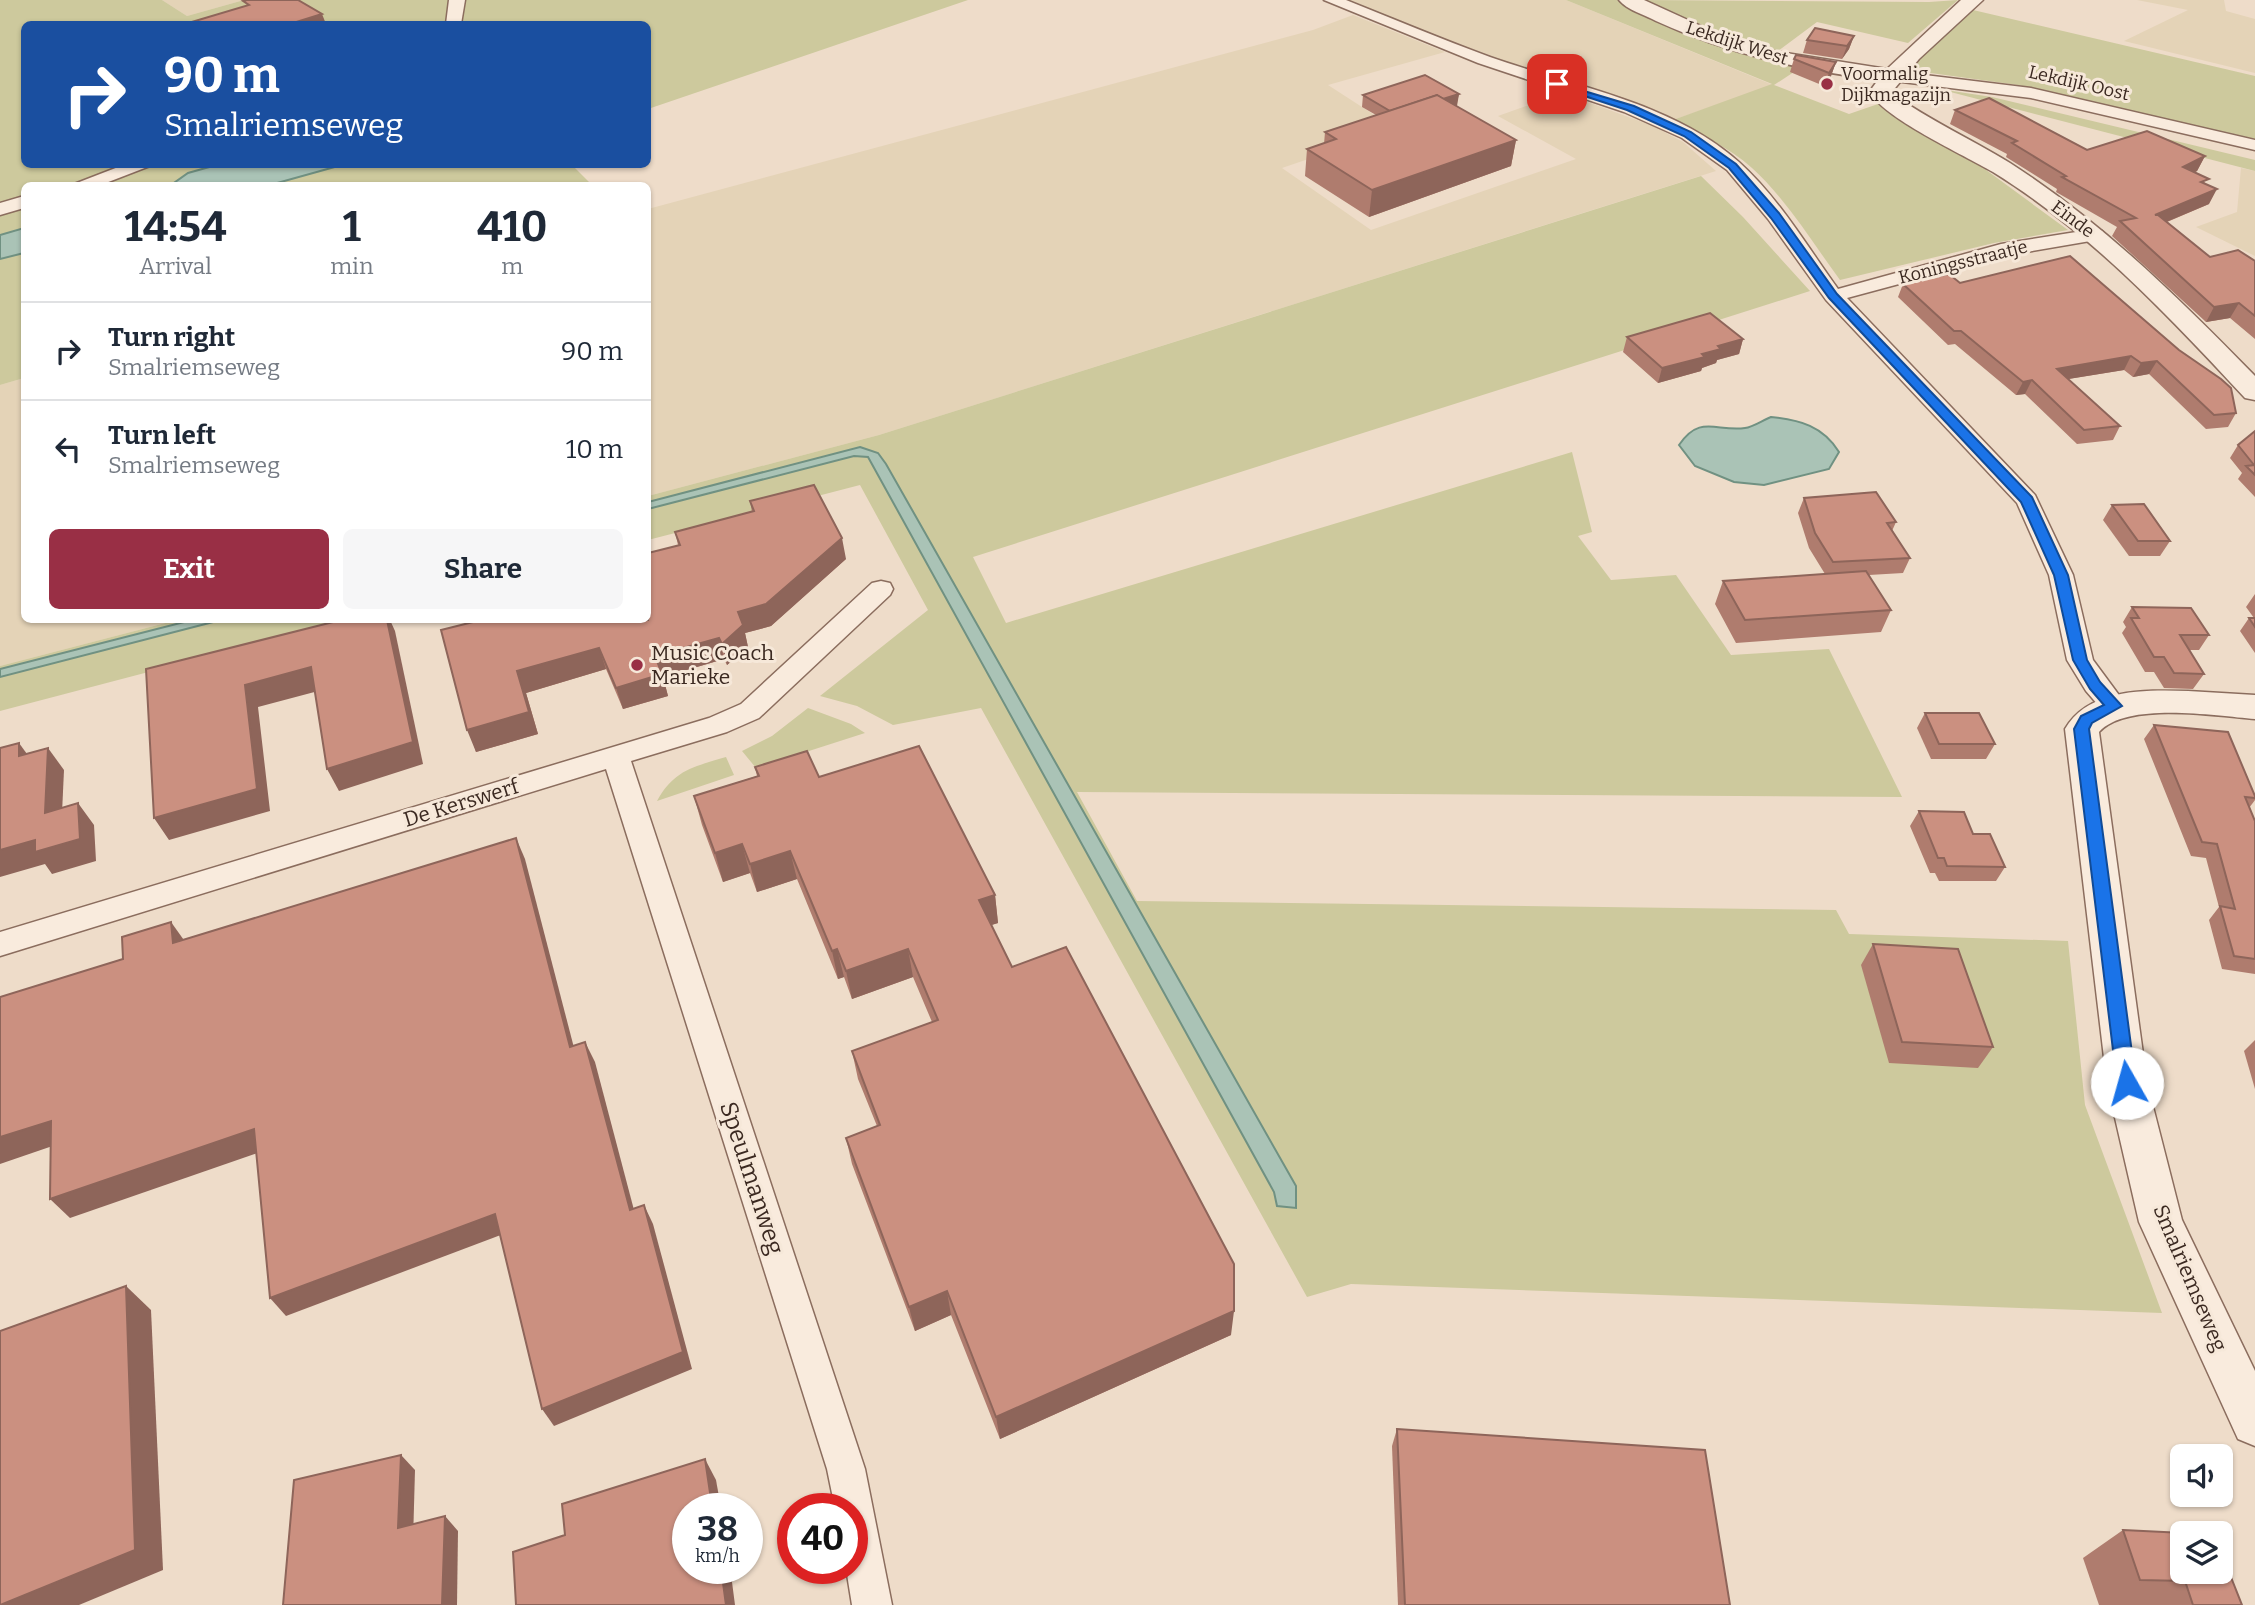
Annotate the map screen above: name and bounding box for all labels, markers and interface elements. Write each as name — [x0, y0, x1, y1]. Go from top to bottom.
street label: Lekdijk West — [1683, 16, 1791, 70]
text: 90 m — [164, 46, 280, 105]
icon: right — [49, 49, 140, 140]
pin — [1527, 54, 1587, 114]
street label: Lekdijk Oost — [2026, 61, 2132, 105]
place label: Voormalig Dijkmagazijn — [1841, 63, 1952, 106]
icon: arrive — [1538, 65, 1576, 103]
marker: Voormalig Dijkmagazijn — [1819, 76, 1835, 92]
text: Smalriemseweg — [164, 106, 403, 144]
street label: Einde — [2047, 196, 2099, 242]
text: 14:54 — [125, 202, 227, 252]
text: 1 — [343, 202, 361, 252]
text: 410 — [477, 202, 547, 252]
street label: Koningsstraatje — [1896, 235, 2030, 289]
text: Arrival — [139, 252, 212, 280]
text: min — [330, 252, 373, 280]
text: m — [501, 252, 523, 280]
text: Turn right — [108, 322, 235, 353]
icon: right — [49, 332, 87, 370]
text: 90 m — [561, 336, 623, 367]
text: Smalriemseweg — [108, 353, 280, 381]
text: Turn left — [108, 420, 216, 451]
icon: left — [49, 430, 87, 468]
text: 10 m — [566, 434, 623, 465]
text: Smalriemseweg — [108, 451, 280, 479]
button: Exit — [49, 529, 329, 609]
button: Share — [343, 529, 623, 609]
place label: Music Coach Marieke — [651, 640, 774, 690]
marker: Music Coach Marieke — [629, 657, 645, 673]
street label: De Kerswerf — [400, 773, 523, 833]
position arrow — [2090, 1046, 2164, 1120]
street label: Speulmanweg — [714, 1098, 790, 1258]
street label: Smalriemseweg — [2147, 1201, 2233, 1356]
map controls — [2170, 1444, 2233, 1584]
button: sound — [2170, 1444, 2233, 1507]
speed limit sign: 40 — [777, 1493, 868, 1584]
text: 38 — [697, 1508, 738, 1550]
button: layers — [2170, 1521, 2233, 1584]
text: km/h — [695, 1545, 740, 1567]

